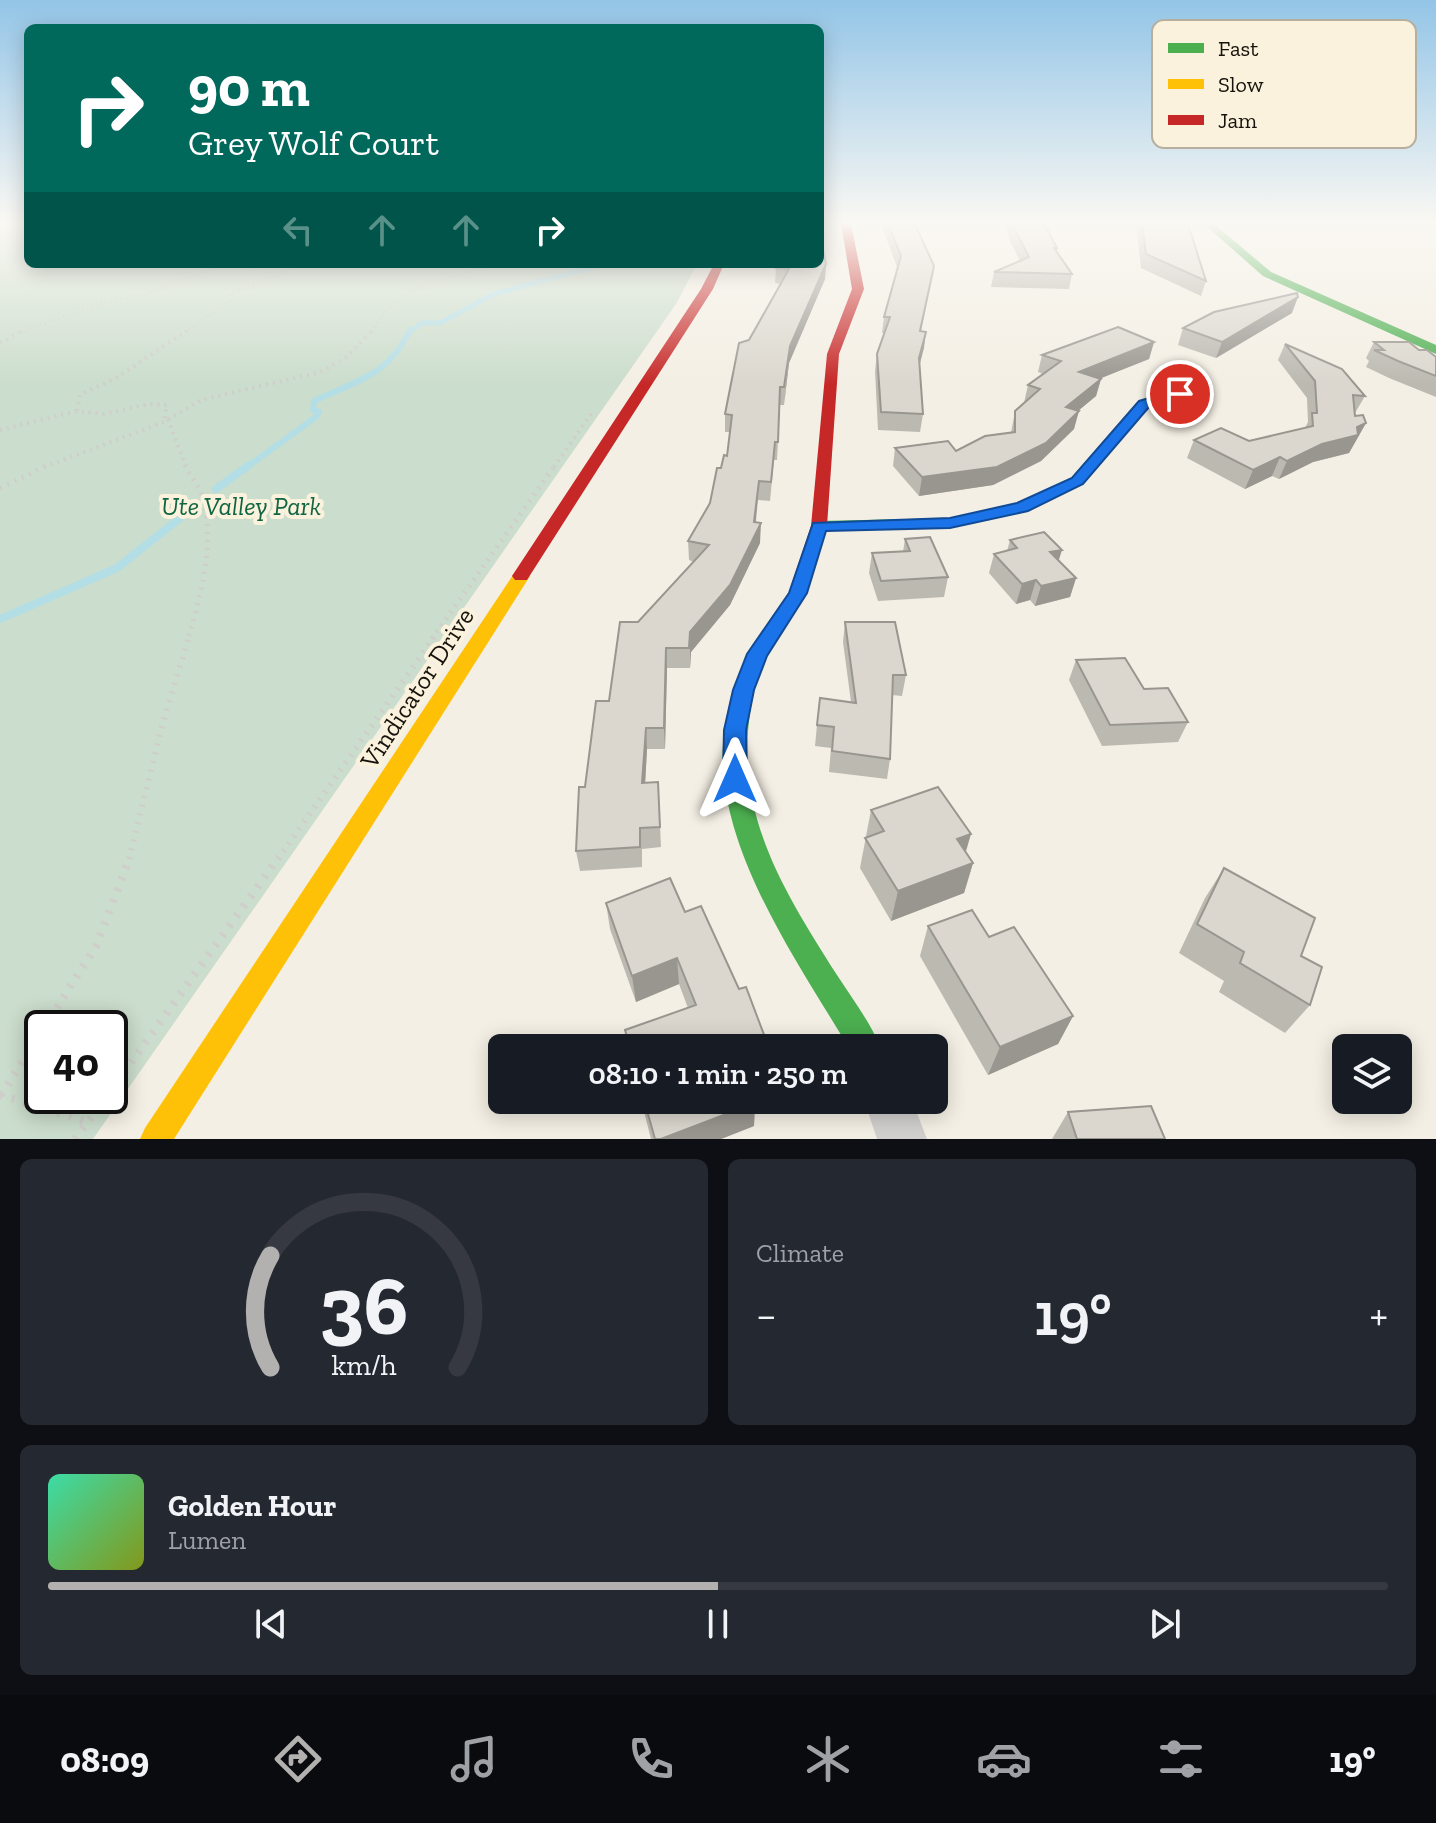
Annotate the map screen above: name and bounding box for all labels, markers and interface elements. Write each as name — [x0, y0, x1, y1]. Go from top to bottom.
legend — [1152, 20, 1416, 148]
text: Fast — [1218, 35, 1259, 62]
text: 90 m — [188, 53, 310, 120]
icon: right — [56, 56, 160, 160]
text: Slow — [1218, 71, 1264, 98]
text: Jam — [1218, 107, 1257, 134]
text: Grey Wolf Court — [188, 121, 439, 164]
icon: left — [276, 208, 320, 252]
icon: ahead — [360, 208, 404, 252]
icon: ahead — [444, 208, 488, 252]
icon: right — [528, 208, 572, 252]
pin — [1146, 360, 1214, 428]
icon: arrive — [1158, 372, 1202, 416]
park label: Ute Valley Park — [161, 490, 321, 522]
street label: Vindicator Drive — [353, 602, 481, 775]
position arrow — [693, 737, 777, 821]
speed limit sign: 40 — [24, 1010, 128, 1114]
map controls — [1332, 1034, 1412, 1114]
button: layers — [1332, 1034, 1412, 1114]
text: 08:10 · 1 min · 250 m — [589, 1056, 847, 1092]
text: Climate — [756, 1237, 844, 1269]
text: 36 — [320, 1255, 408, 1355]
text: 19° — [1034, 1278, 1112, 1350]
text: − — [756, 1288, 777, 1341]
text: + — [1369, 1288, 1388, 1341]
text: km/h — [331, 1348, 397, 1382]
text: Golden Hour — [168, 1488, 336, 1524]
text: Lumen — [168, 1524, 246, 1556]
icon: previous — [249, 1602, 293, 1646]
icon: pause — [696, 1602, 740, 1646]
icon: next — [1143, 1602, 1187, 1646]
icon: directions — [270, 1731, 326, 1787]
icon: music — [446, 1731, 502, 1787]
icon: phone — [623, 1731, 679, 1787]
icon: climate — [800, 1731, 856, 1787]
icon: car — [976, 1731, 1032, 1787]
icon: filters — [1153, 1731, 1209, 1787]
text: 08:09 — [60, 1738, 149, 1781]
text: 19° — [1329, 1738, 1376, 1781]

